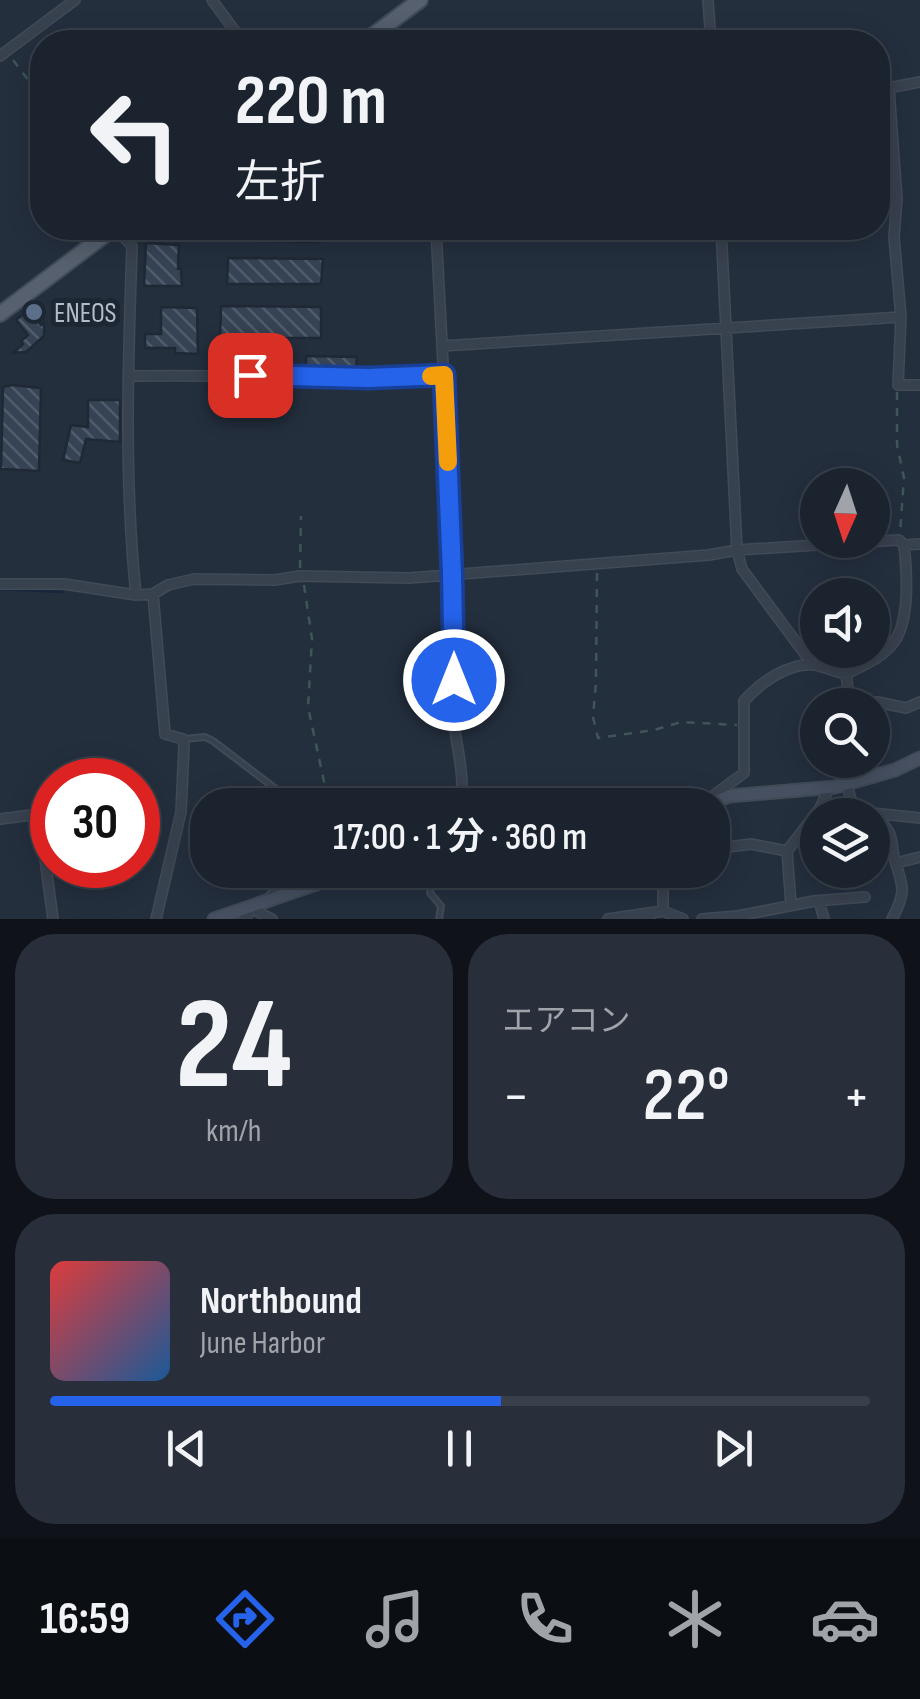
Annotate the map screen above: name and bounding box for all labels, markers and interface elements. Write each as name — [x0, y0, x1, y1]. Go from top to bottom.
text: 220 m — [235, 60, 387, 144]
icon: left — [70, 70, 200, 200]
text: 左折 — [235, 156, 325, 211]
place label: ENEOS — [54, 297, 117, 330]
marker: ENEOS — [23, 301, 45, 323]
pin — [208, 333, 293, 418]
icon: arrive — [223, 348, 278, 403]
north arrow — [800, 468, 890, 558]
map controls — [800, 468, 890, 888]
button: sound — [800, 578, 890, 668]
position arrow — [402, 628, 506, 732]
button: search — [800, 688, 890, 778]
speed limit sign: 30 — [30, 758, 160, 888]
button: layers — [800, 798, 890, 888]
text: 17:00 · 1 分 · 360 m — [333, 815, 587, 860]
text: 24 — [175, 969, 292, 1125]
text: エアコン — [503, 1002, 631, 1041]
text: 22° — [643, 1051, 730, 1142]
text: − — [503, 1064, 529, 1131]
text: + — [843, 1064, 870, 1131]
text: km/h — [206, 1112, 261, 1151]
text: Northbound — [200, 1279, 362, 1324]
text: June Harbor — [200, 1324, 325, 1363]
icon: previous — [159, 1421, 214, 1476]
icon: pause — [432, 1421, 487, 1476]
icon: next — [706, 1421, 761, 1476]
icon: directions — [210, 1584, 280, 1654]
icon: music — [360, 1584, 430, 1654]
icon: phone — [510, 1584, 580, 1654]
icon: climate — [660, 1584, 730, 1654]
icon: car — [810, 1584, 880, 1654]
text: 16:59 — [40, 1592, 130, 1647]

